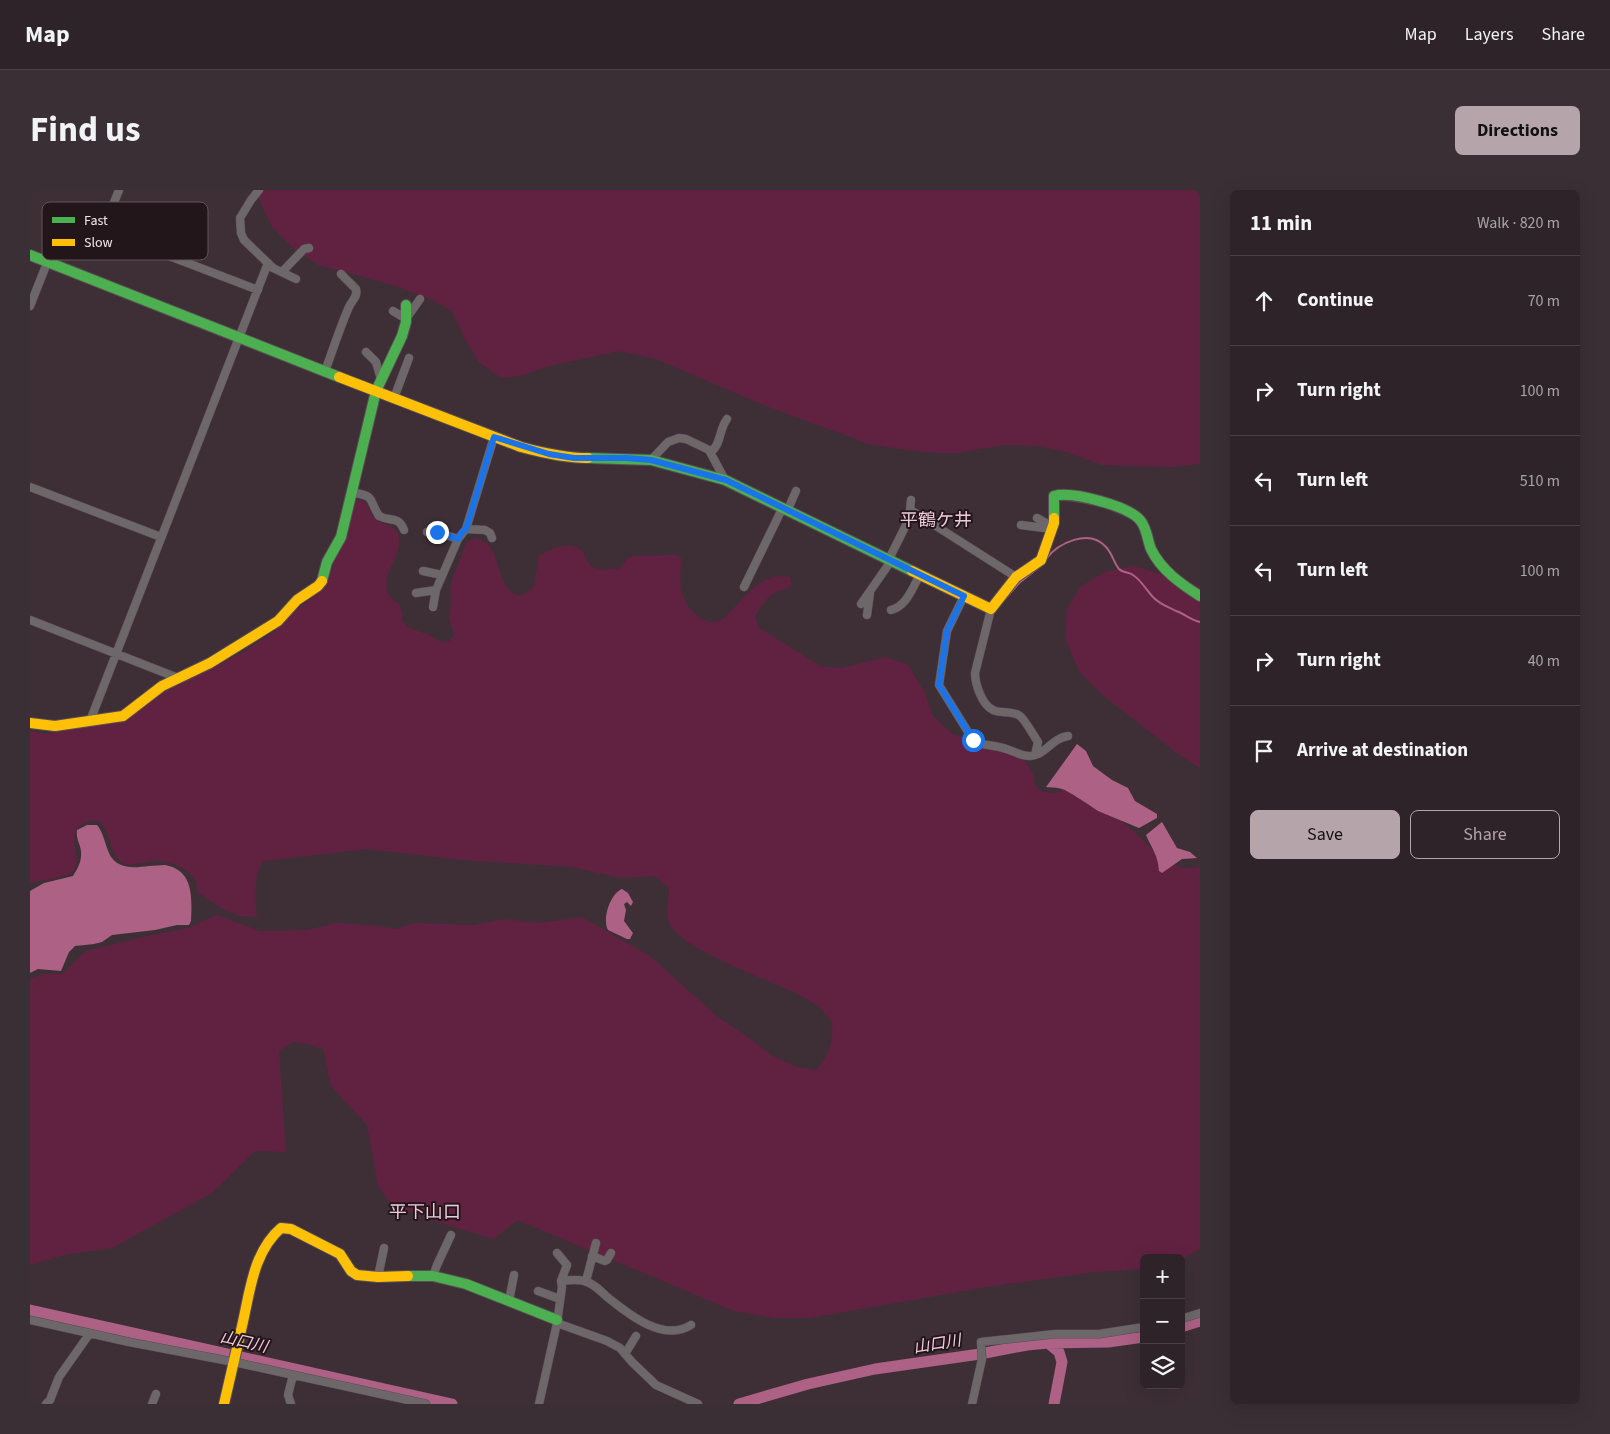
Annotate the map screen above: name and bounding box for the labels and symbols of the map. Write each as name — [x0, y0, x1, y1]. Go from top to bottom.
legend — [42, 202, 208, 260]
text: Fast — [84, 211, 108, 231]
text: Slow — [84, 233, 113, 253]
district label: 平鶴ケ井 — [900, 508, 972, 533]
route end — [426, 521, 449, 544]
route start — [962, 729, 985, 752]
district label: 平下山口 — [389, 1200, 461, 1225]
water label: 山口川 — [218, 1326, 272, 1359]
water label: 山口川 — [912, 1329, 965, 1359]

